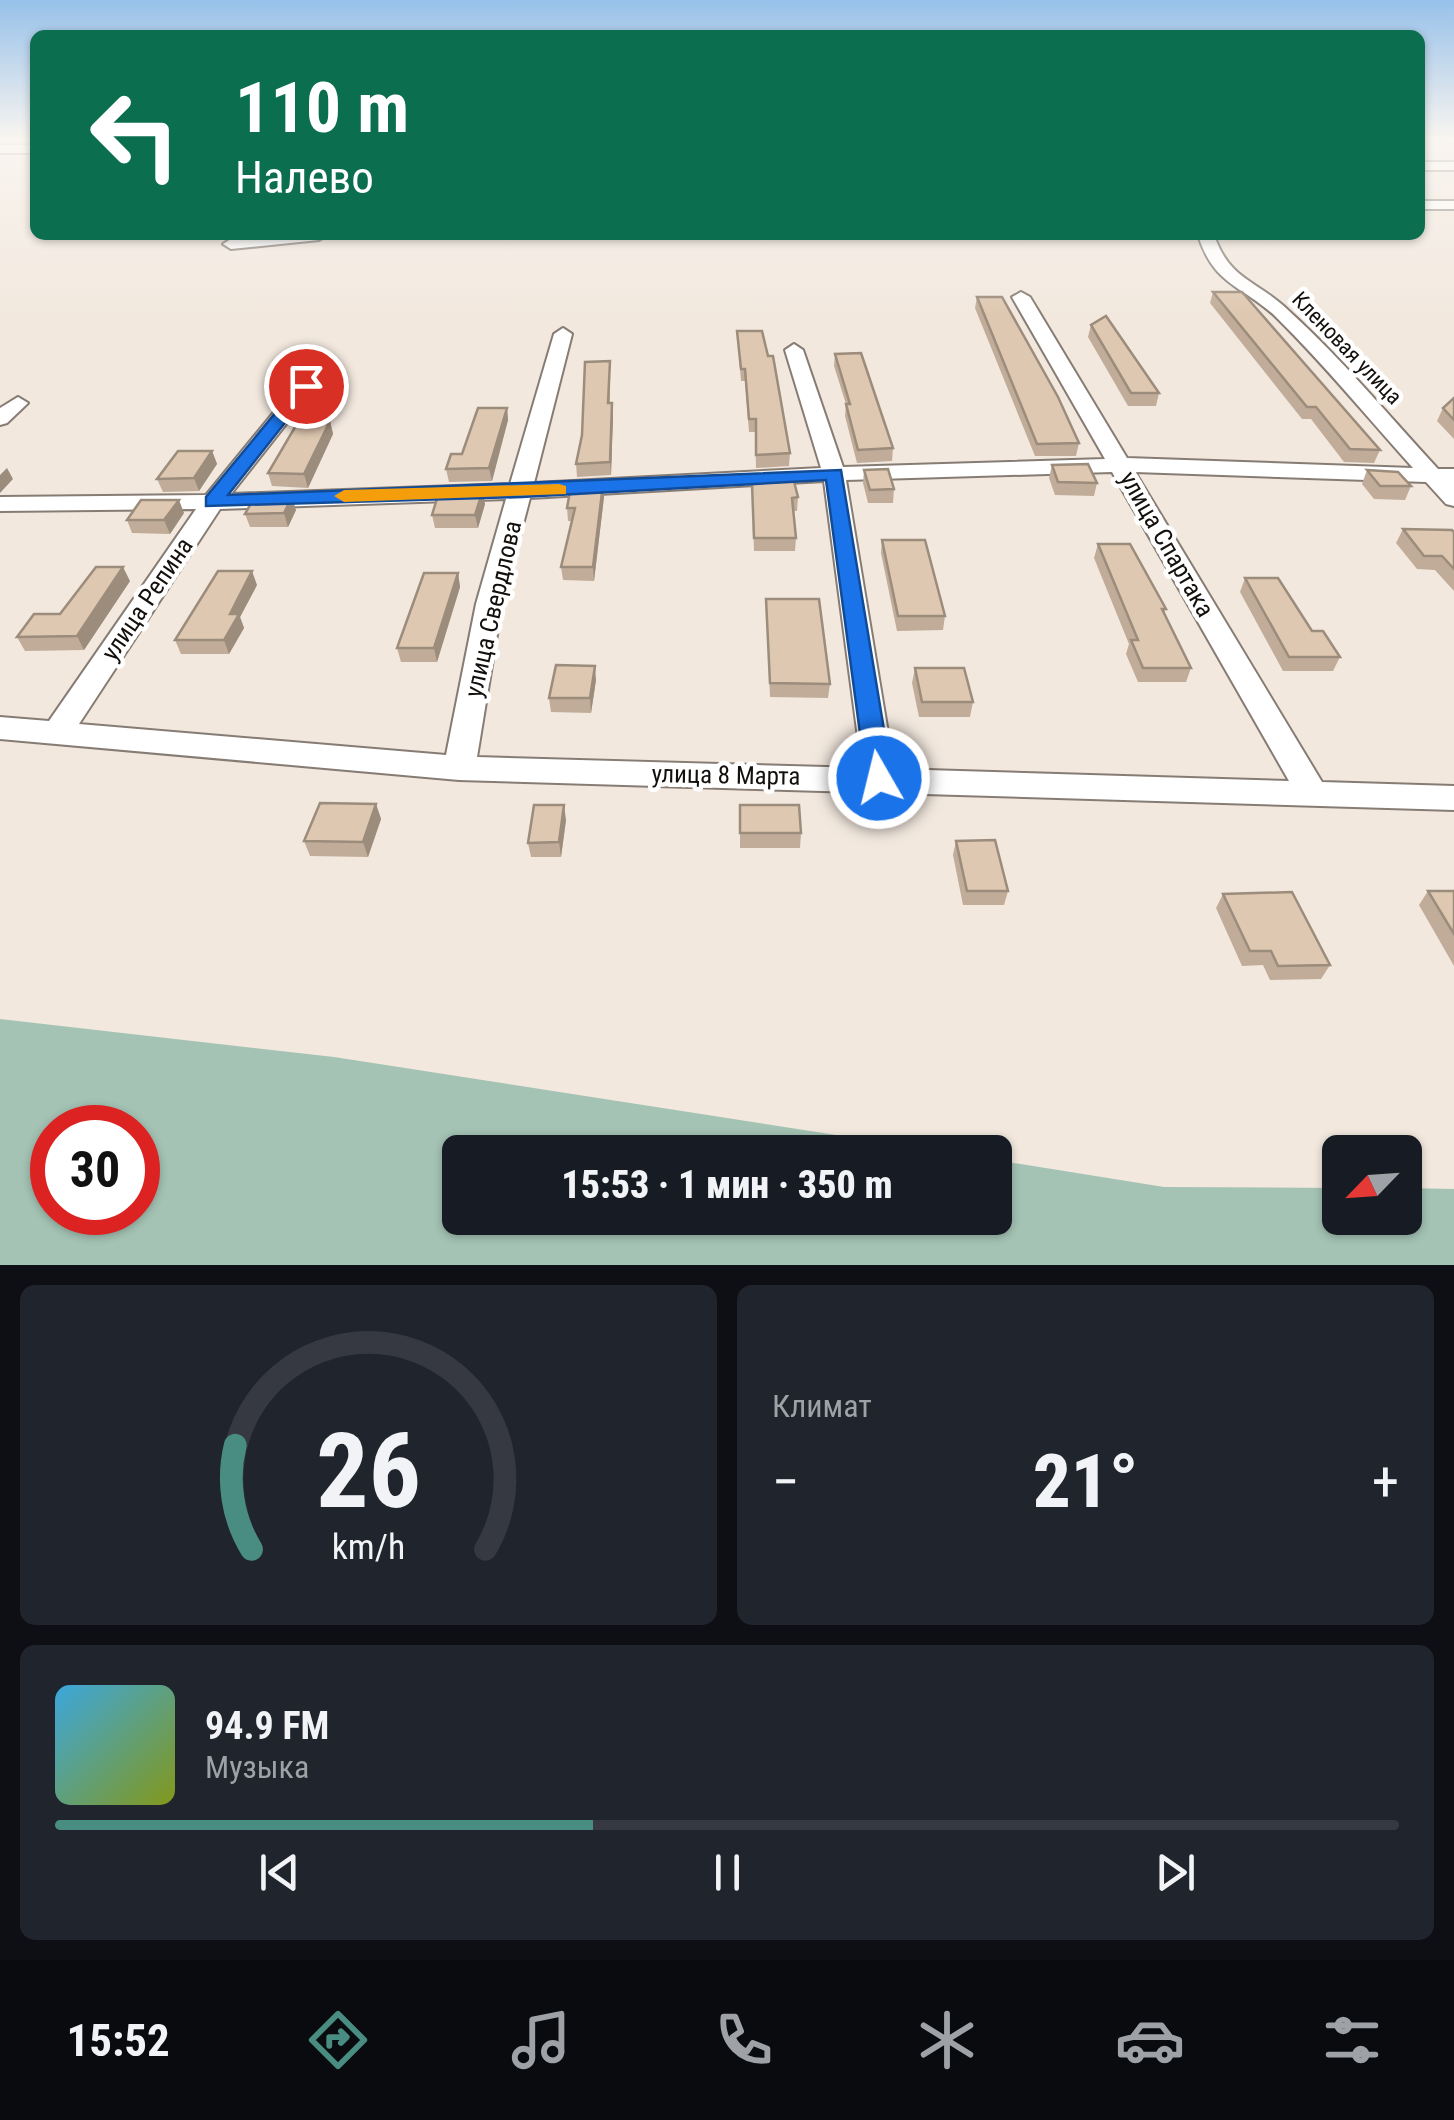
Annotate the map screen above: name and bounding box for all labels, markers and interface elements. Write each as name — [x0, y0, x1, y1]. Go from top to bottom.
text: 110 m — [235, 67, 409, 149]
icon: left — [70, 70, 200, 200]
text: Налево — [235, 151, 374, 204]
street label: Кленовая улица — [1287, 287, 1407, 409]
pin — [264, 344, 349, 429]
icon: arrive — [279, 359, 334, 414]
street label: улица Спартака — [1114, 466, 1220, 622]
street label: улица Свердлова — [459, 518, 527, 700]
street label: улица Репина — [95, 532, 199, 666]
position arrow — [827, 726, 931, 830]
street label: улица 8 Марта — [651, 759, 801, 791]
speed limit sign: 30 — [30, 1105, 160, 1235]
north arrow — [1322, 1135, 1422, 1235]
map controls — [1322, 1135, 1422, 1235]
text: 15:53 · 1 мин · 350 m — [561, 1163, 893, 1207]
text: Климат — [772, 1387, 872, 1425]
text: 26 — [316, 1411, 421, 1532]
text: 21° — [1033, 1437, 1138, 1525]
text: − — [772, 1450, 800, 1514]
text: + — [1372, 1450, 1399, 1514]
text: km/h — [332, 1526, 405, 1568]
text: 94.9 FM — [205, 1704, 329, 1748]
text: Музыка — [205, 1748, 309, 1786]
icon: previous — [252, 1845, 307, 1900]
icon: pause — [700, 1845, 755, 1900]
icon: next — [1148, 1845, 1203, 1900]
icon: directions — [303, 2005, 373, 2075]
icon: music — [506, 2005, 576, 2075]
icon: phone — [709, 2005, 779, 2075]
icon: climate — [912, 2005, 982, 2075]
icon: car — [1115, 2005, 1185, 2075]
icon: filters — [1317, 2005, 1387, 2075]
text: 15:52 — [66, 2014, 170, 2067]

